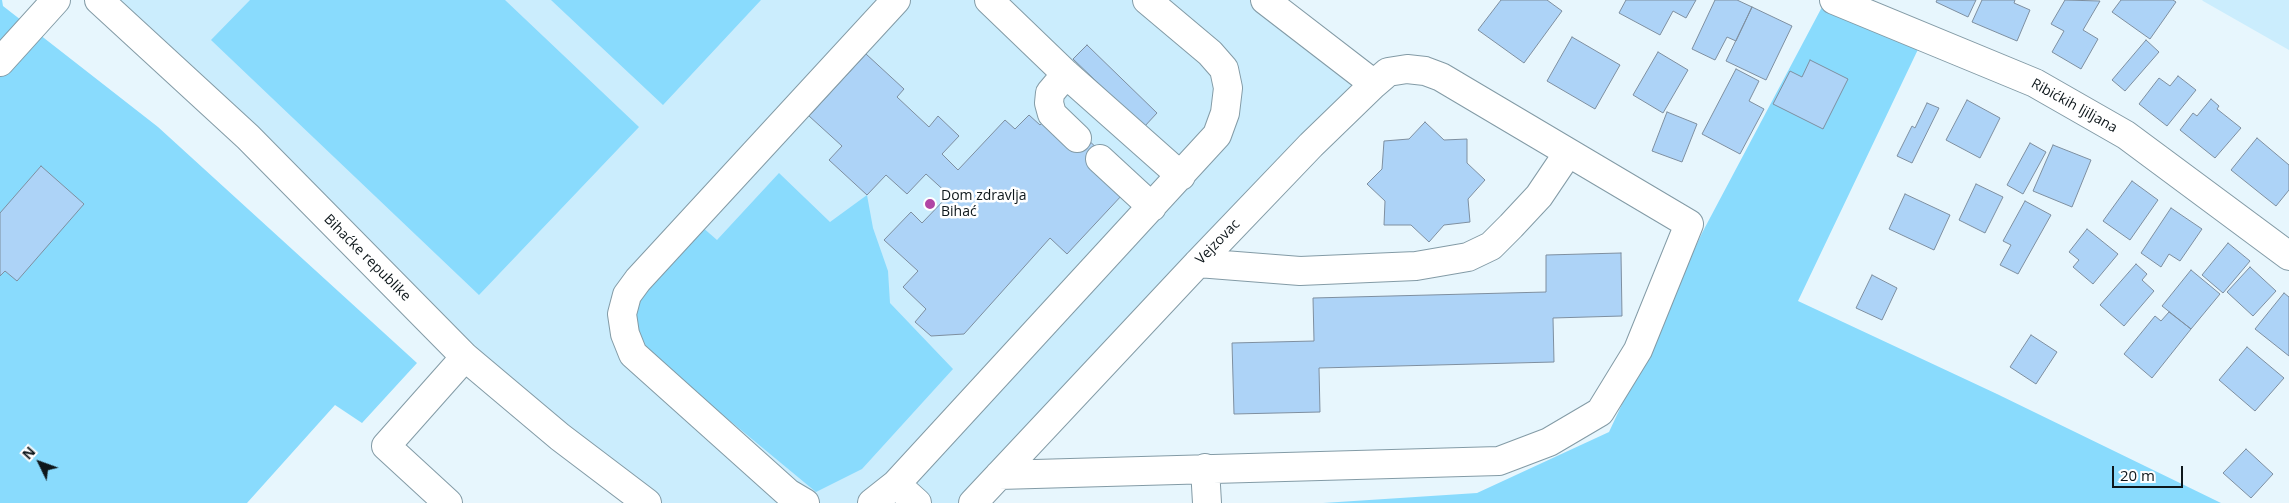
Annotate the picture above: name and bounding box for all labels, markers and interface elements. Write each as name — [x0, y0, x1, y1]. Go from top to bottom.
street label: Ribićkih ljiljana — [2028, 75, 2120, 137]
place label: Dom zdravlja Bihać — [941, 188, 1027, 220]
marker: Dom zdravlja Bihać — [923, 197, 937, 211]
street label: Bihaćke republike — [320, 211, 414, 305]
street label: Vejzovac — [1192, 216, 1244, 268]
north arrow — [15, 438, 65, 488]
text: N — [18, 442, 39, 463]
scale bar — [2114, 456, 2185, 488]
text: 20 m — [2120, 465, 2155, 485]

